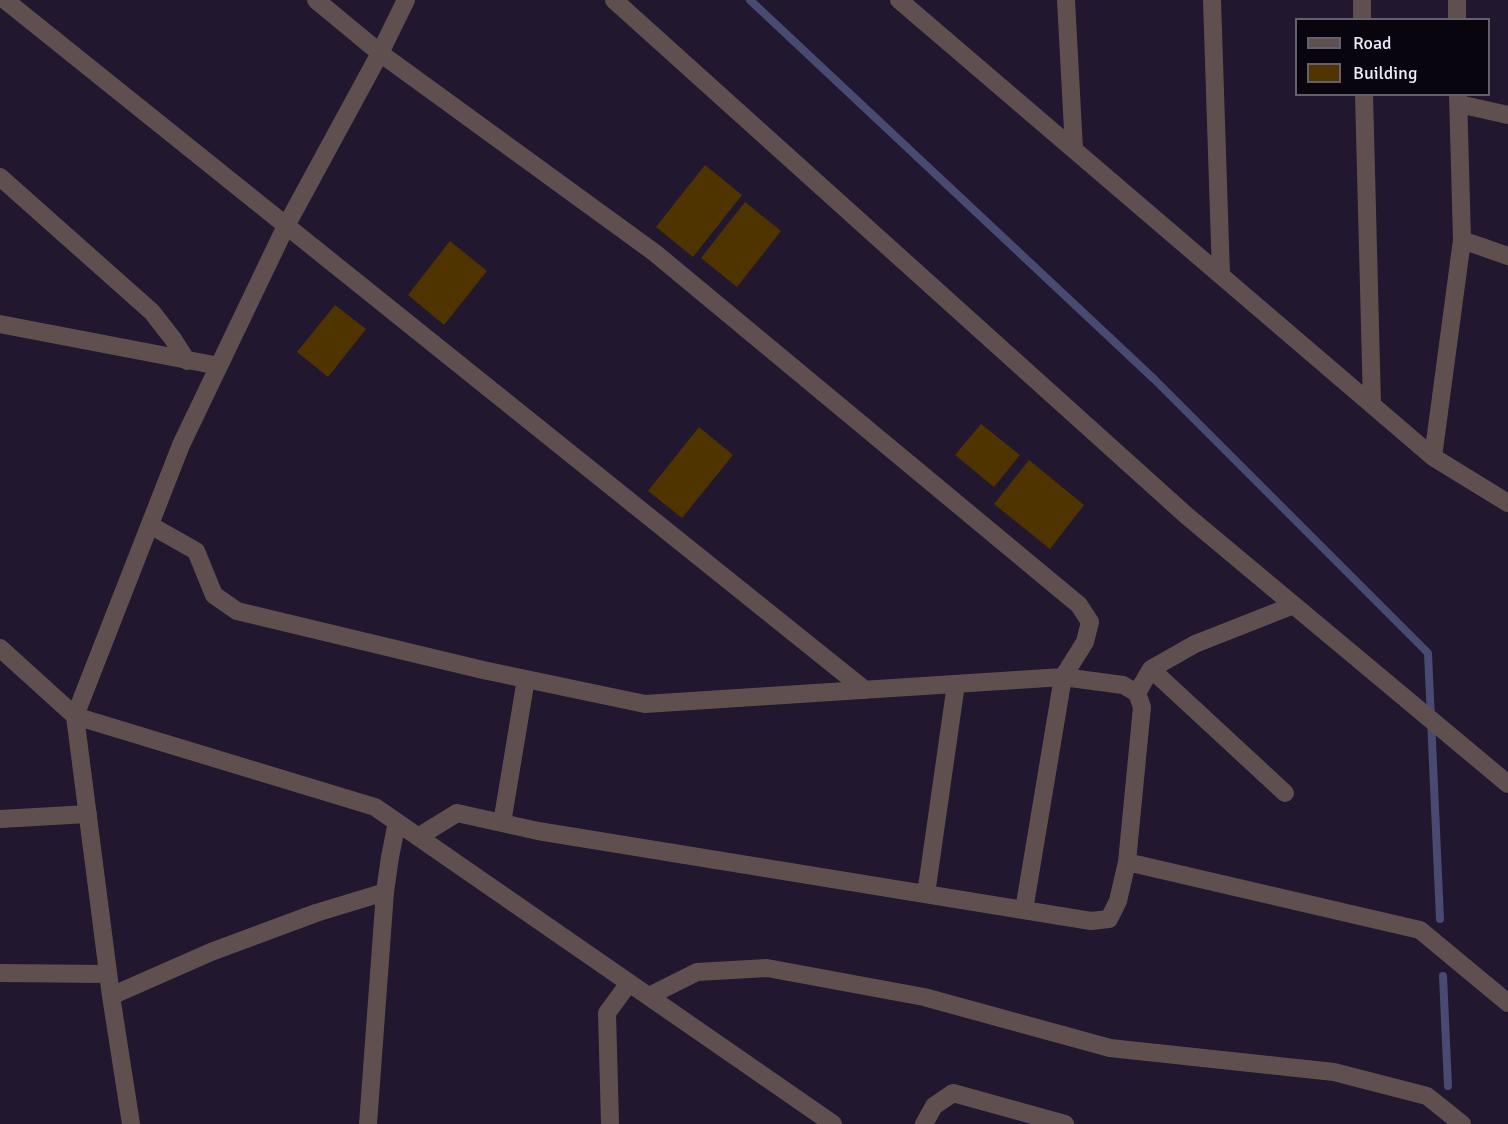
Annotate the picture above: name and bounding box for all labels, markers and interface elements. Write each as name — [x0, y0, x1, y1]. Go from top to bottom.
legend — [1295, 18, 1490, 96]
text: Road — [1353, 32, 1392, 54]
text: Building — [1353, 62, 1417, 84]

